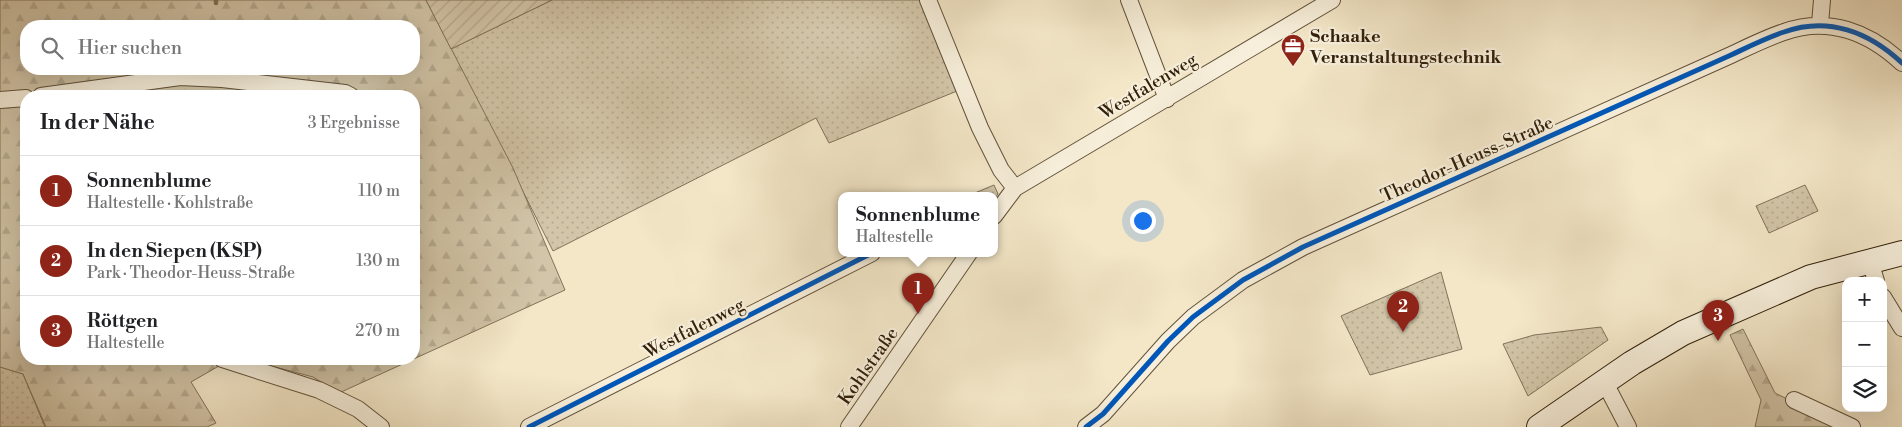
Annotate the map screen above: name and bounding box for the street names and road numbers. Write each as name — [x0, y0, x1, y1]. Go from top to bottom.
street label: Westfalenweg — [1094, 48, 1202, 125]
street label: Theodor-Heuss-Straße — [1377, 111, 1557, 208]
street label: Westfalenweg — [639, 293, 749, 364]
street label: Kohlstraße — [833, 323, 904, 410]

